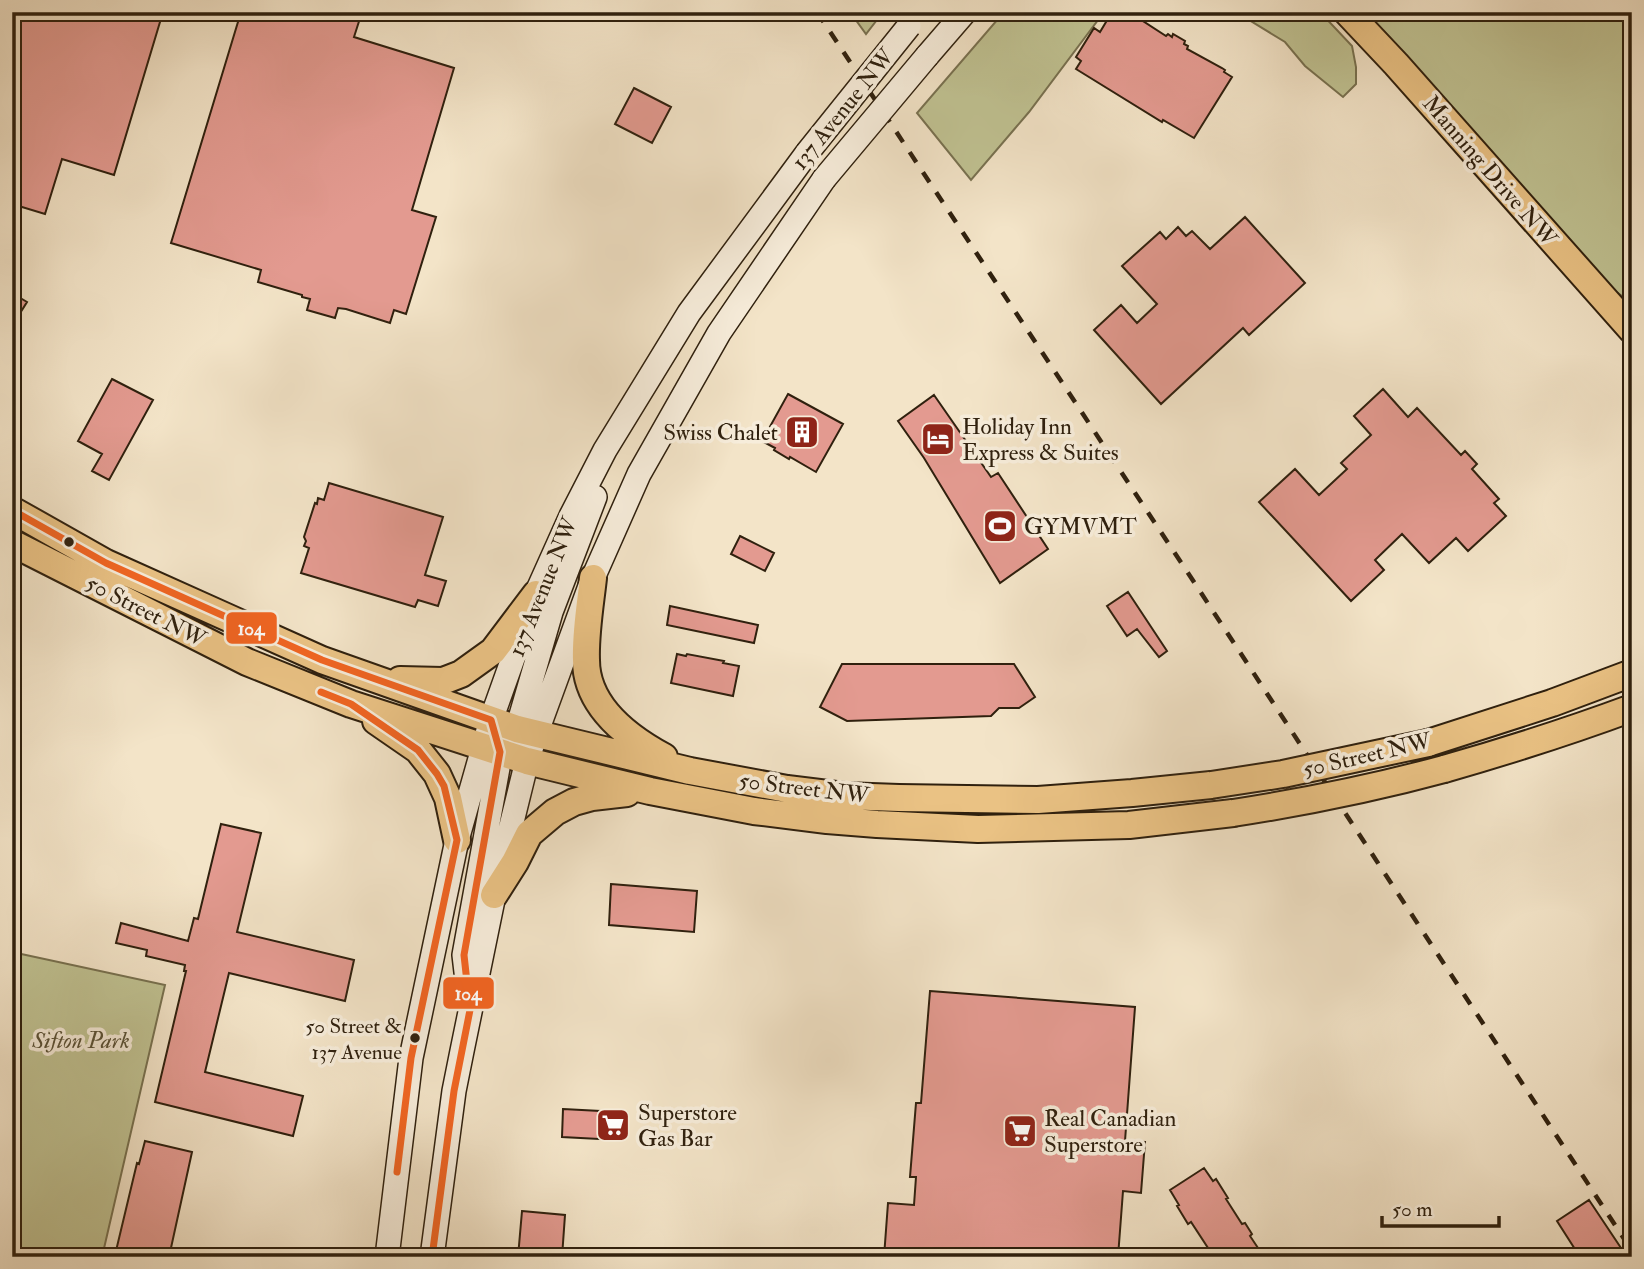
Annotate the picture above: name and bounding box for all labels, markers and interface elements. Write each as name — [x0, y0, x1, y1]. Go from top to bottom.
street label: 137 Avenue NW — [785, 41, 902, 176]
street label: Manning Drive NW — [1416, 89, 1565, 254]
place label: Holiday Inn Express & Suites — [962, 412, 1119, 468]
building icon: Swiss Chalet — [783, 413, 821, 451]
place label: Swiss Chalet — [663, 418, 778, 447]
hotel icon: Holiday Inn Express & Suites — [919, 420, 957, 458]
sports icon: GYMVMT — [981, 507, 1019, 545]
street label: 137 Avenue NW — [502, 512, 585, 661]
place label: GYMVMT — [1024, 512, 1137, 541]
unlabelled marker — [62, 535, 76, 549]
street label: 50 Street NW — [81, 568, 212, 654]
line badge: 104 — [225, 611, 278, 645]
text: 104 — [238, 617, 266, 641]
street label: 50 Street NW — [1300, 726, 1436, 784]
street label: 50 Street NW — [737, 766, 872, 811]
line badge: 104 — [442, 976, 495, 1010]
text: 104 — [455, 982, 483, 1006]
place label: 50 Street & 137 Avenue — [305, 1013, 402, 1066]
park label: Sifton Park — [31, 1026, 130, 1055]
marker: 50 Street & 137 Avenue — [408, 1031, 422, 1045]
place label: Superstore Gas Bar — [638, 1098, 737, 1153]
place label: Real Canadian Superstore — [1044, 1104, 1177, 1160]
supermarket icon: Superstore Gas Bar — [594, 1106, 632, 1144]
supermarket icon: Real Canadian Superstore — [1001, 1112, 1039, 1150]
scale bar — [1382, 1185, 1499, 1229]
text: 50 m — [1392, 1196, 1433, 1223]

